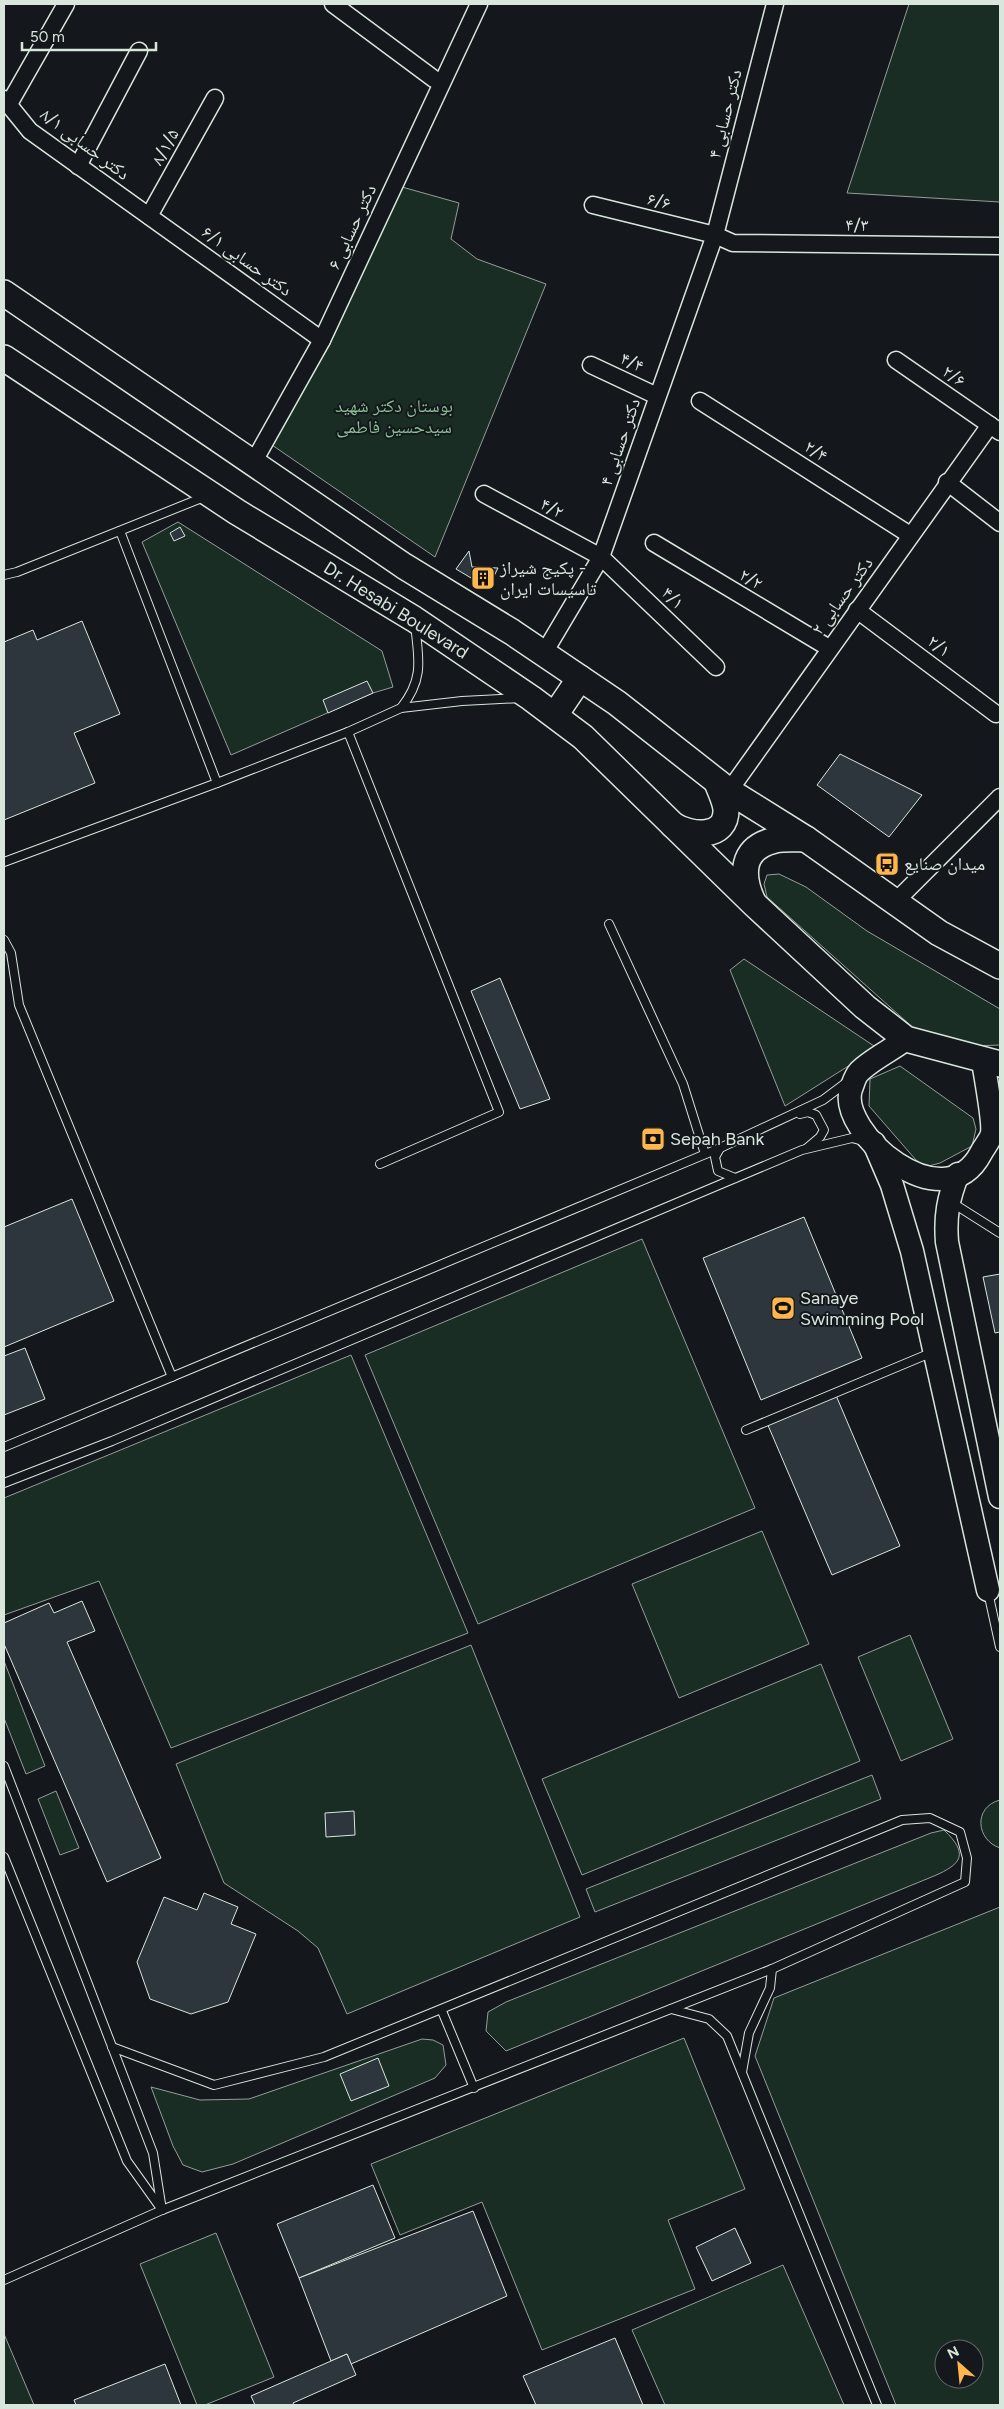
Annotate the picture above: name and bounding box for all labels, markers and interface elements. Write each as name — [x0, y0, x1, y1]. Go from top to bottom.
scale bar — [22, 20, 156, 52]
text: 50 m — [30, 28, 65, 46]
street label: ۴ دکتر حسابی — [703, 67, 747, 161]
street label: ۸/۱ دکتر حسابی — [36, 103, 134, 185]
street label: ۸/۱/۵ — [146, 125, 184, 169]
street label: ۶ دکتر حسابی — [323, 181, 381, 273]
street label: ۶/۶ — [645, 188, 673, 214]
street label: ۴/۳ — [845, 214, 869, 236]
street label: ۶/۱ دکتر حسابی — [198, 221, 296, 301]
street label: ۴/۴ — [617, 347, 647, 377]
street label: ۲/۶ — [938, 360, 970, 392]
park label: بوستان دکتر شهید سیدحسین فاطمی — [335, 395, 453, 438]
street label: دکتر حسابی ۴ — [595, 395, 645, 489]
street label: ۲/۴ — [800, 435, 832, 467]
street label: ۴/۲ — [537, 493, 567, 523]
street label: دکتر حسابی ۲ — [806, 553, 878, 639]
street label: Dr. Hesabi Boulevard — [319, 556, 473, 664]
place label: پکیج شیراز - تاسیسات ایران — [499, 557, 596, 600]
street label: ۲/۲ — [735, 564, 767, 594]
building icon: پکیج شیراز - تاسیسات ایران — [470, 565, 496, 591]
street label: ۴/۱ — [657, 582, 689, 614]
street label: ۲/۱ — [923, 630, 955, 662]
bus stop icon: میدان صنایع — [874, 851, 900, 877]
place label: میدان صنایع — [904, 853, 985, 876]
bank icon: Sepah Bank — [640, 1126, 666, 1152]
place label: Sepah Bank — [670, 1128, 764, 1150]
place label: Sanaye Swimming Pool — [800, 1287, 924, 1330]
sports icon: Sanaye Swimming Pool — [770, 1295, 796, 1321]
north arrow — [934, 2339, 984, 2389]
text: N — [945, 2343, 962, 2363]

